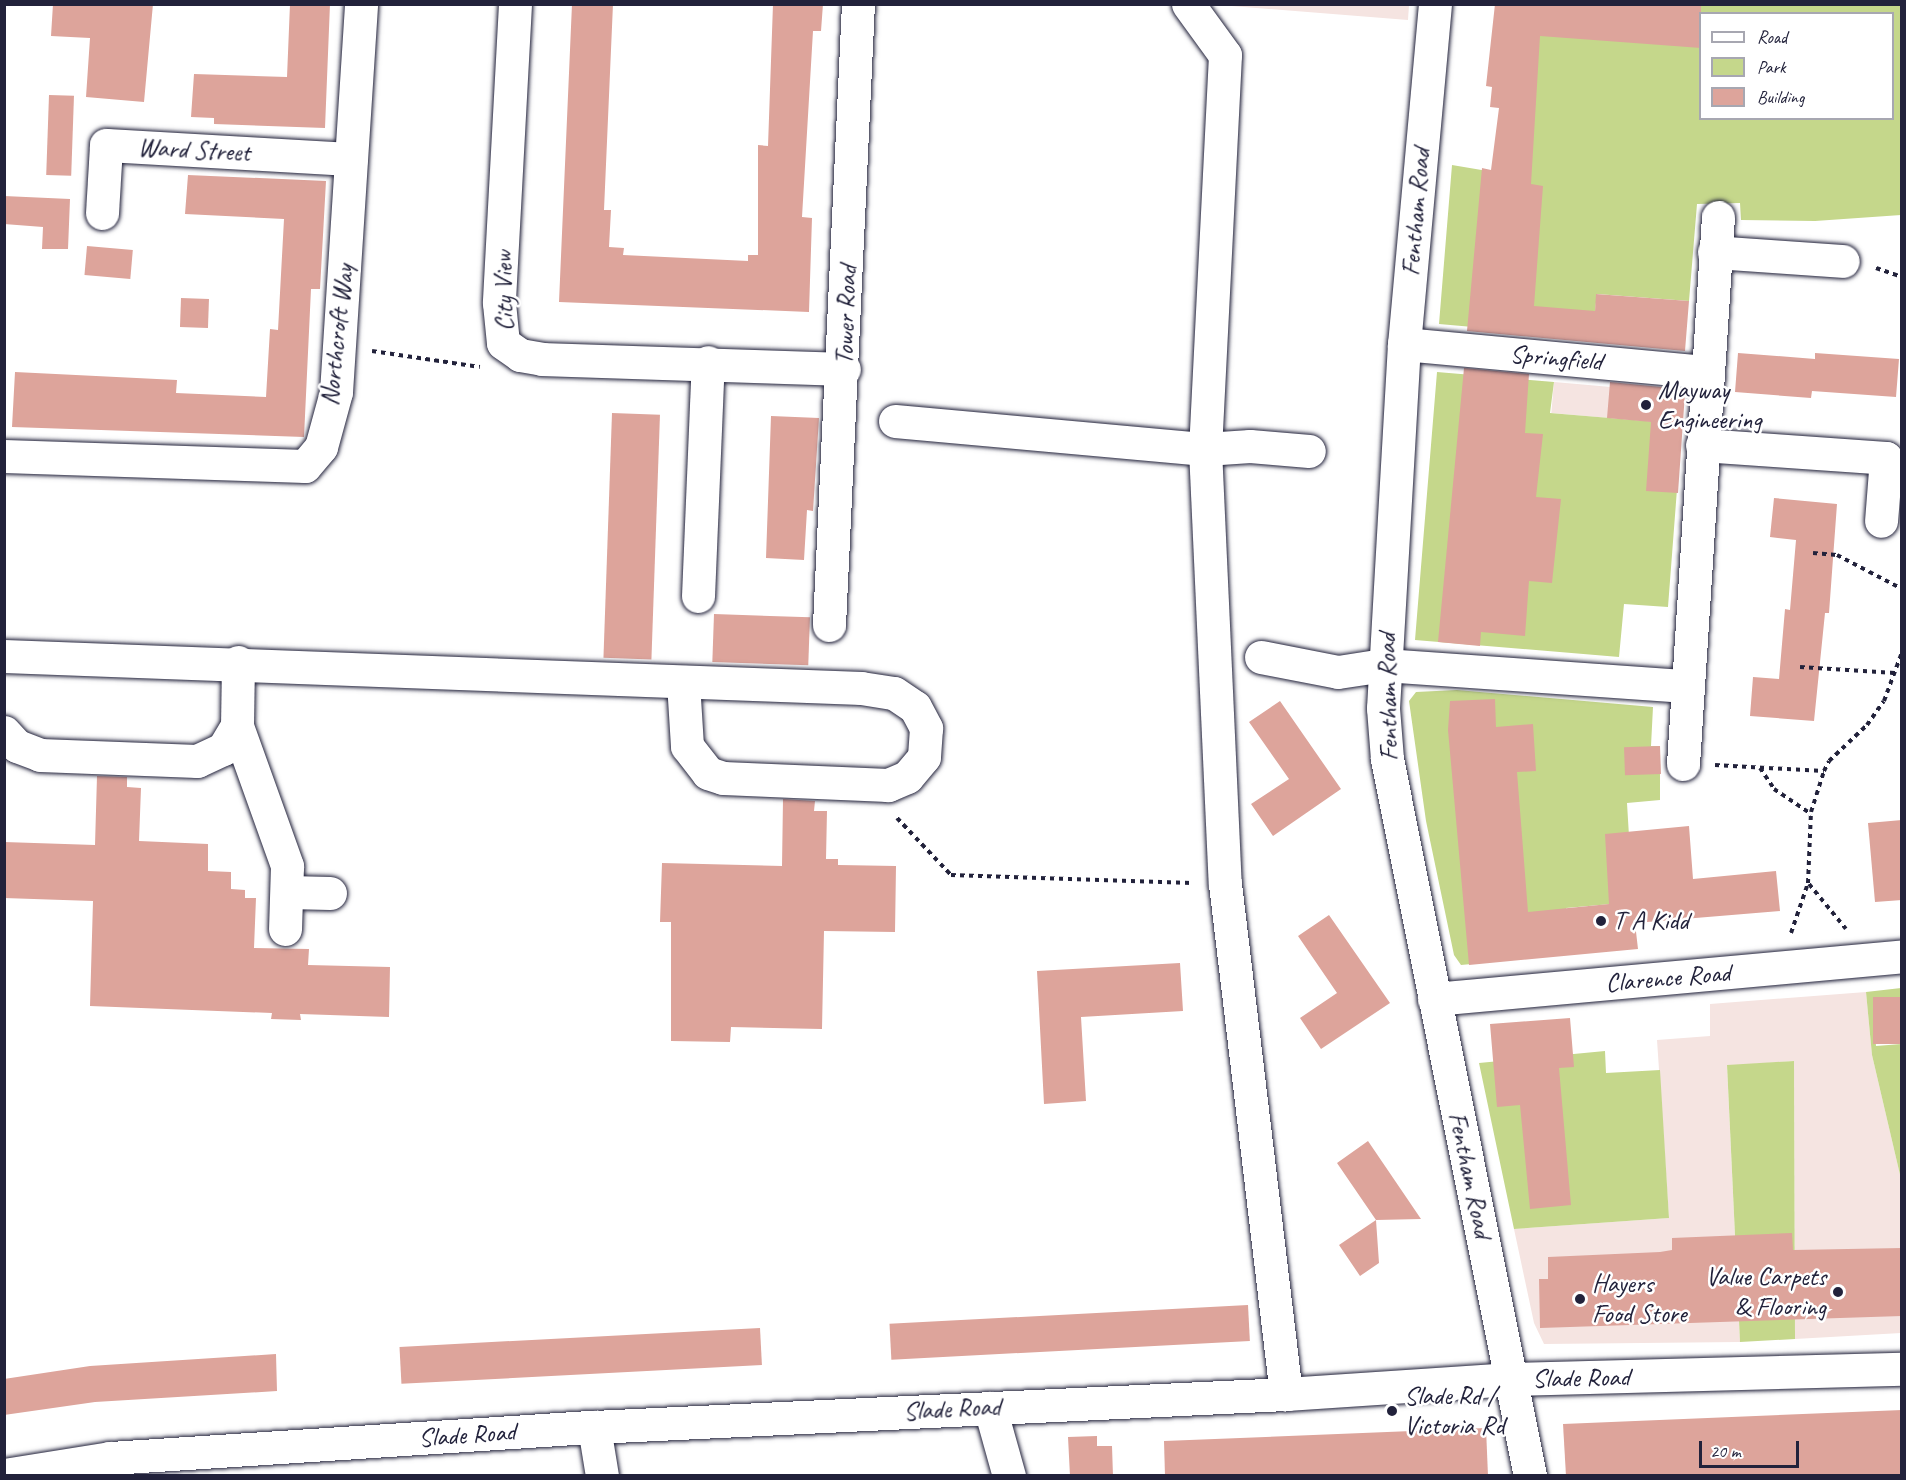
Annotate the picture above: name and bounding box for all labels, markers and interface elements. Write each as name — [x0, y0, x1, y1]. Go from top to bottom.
legend — [1699, 12, 1894, 120]
text: Road — [1757, 26, 1787, 48]
text: Park — [1757, 56, 1786, 78]
text: Building — [1757, 86, 1804, 108]
street label: Ward Street — [137, 131, 251, 169]
street label: Fentham Road — [1395, 147, 1437, 277]
street label: City View — [488, 251, 520, 331]
street label: Northcroft Way — [314, 263, 360, 407]
street label: Tower Road — [829, 265, 863, 365]
street label: Springfield — [1509, 338, 1603, 378]
place label: Mayway Engineering — [1658, 374, 1761, 436]
marker: Mayway Engineering — [1639, 398, 1653, 412]
street label: Fentham Road — [1371, 633, 1405, 761]
place label: T A Kidd — [1613, 905, 1689, 937]
marker: T A Kidd — [1594, 914, 1608, 928]
street label: Clarence Road — [1604, 957, 1732, 999]
street label: Fentham Road — [1442, 1110, 1498, 1240]
place label: Value Carpets & Flooring — [1706, 1261, 1826, 1322]
place label: Hayers Food Store — [1592, 1268, 1687, 1330]
marker: Value Carpets & Flooring — [1831, 1285, 1845, 1299]
marker: Hayers Food Store — [1573, 1292, 1587, 1306]
street label: Slade Road — [1532, 1362, 1630, 1394]
place label: Slade Rd / Victoria Rd — [1404, 1380, 1504, 1442]
street label: Slade Road — [903, 1391, 1001, 1427]
marker: Slade Rd / Victoria Rd — [1385, 1404, 1399, 1418]
street label: Slade Road — [417, 1416, 517, 1454]
scale bar — [1702, 1429, 1802, 1467]
text: 20 m — [1710, 1440, 1741, 1462]

